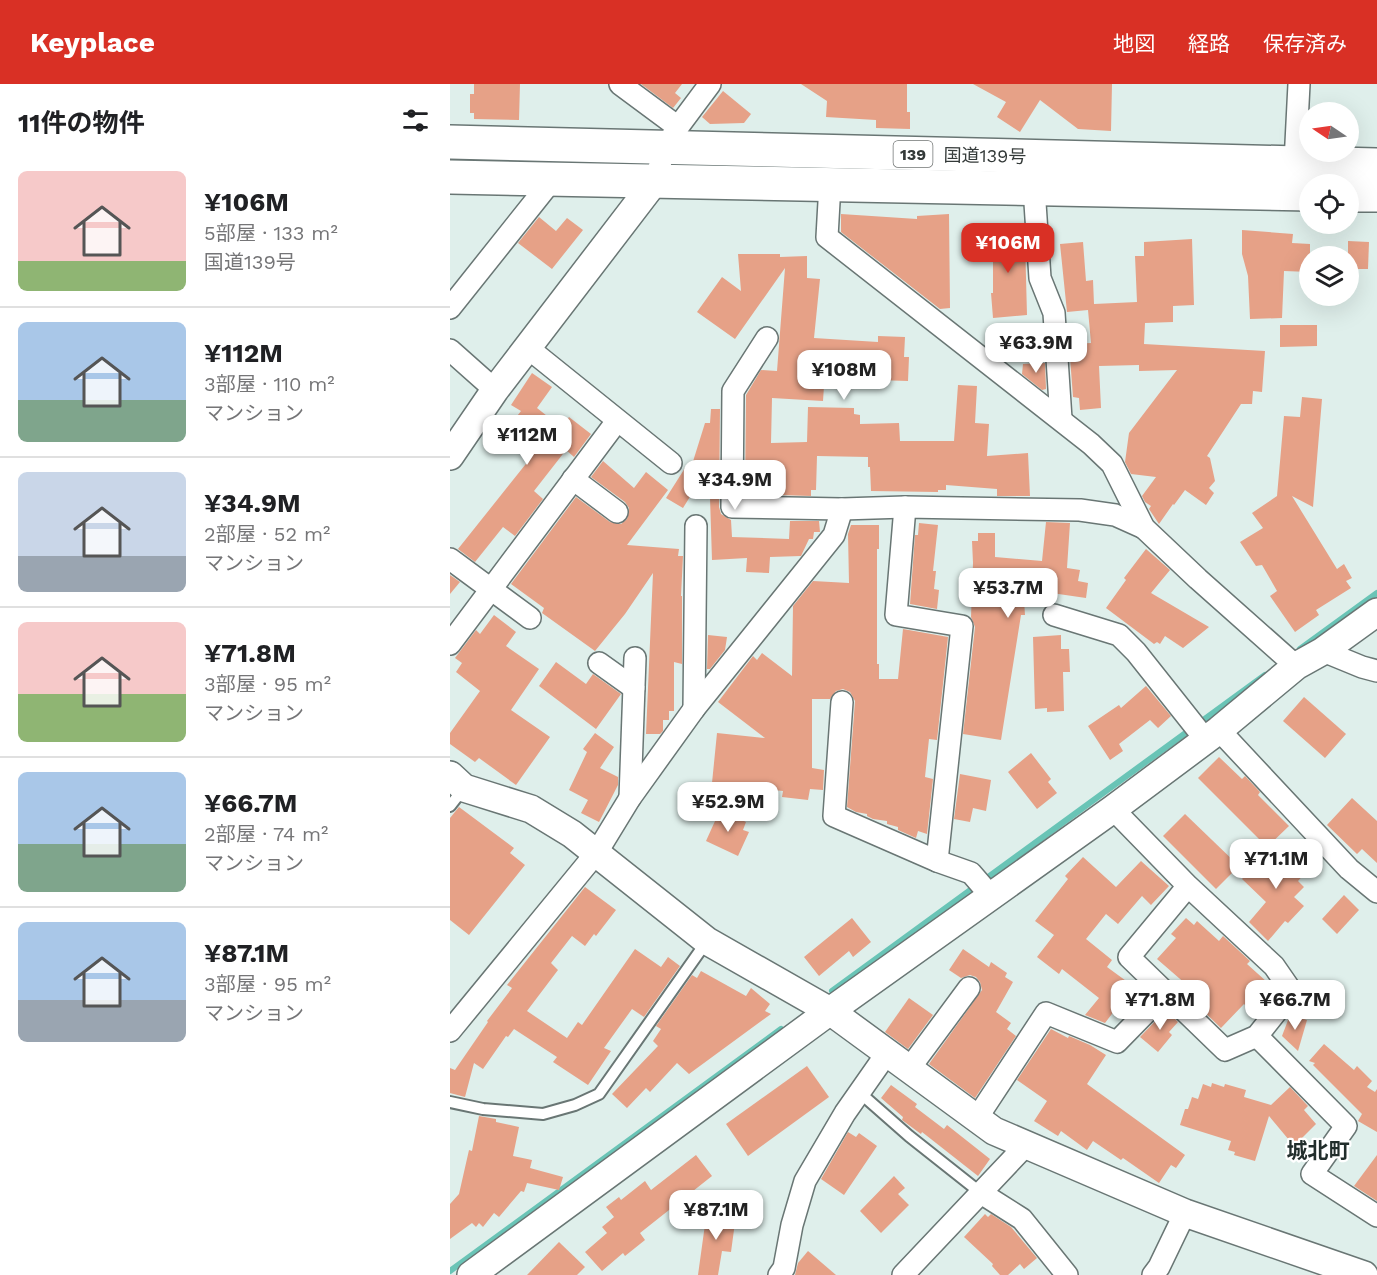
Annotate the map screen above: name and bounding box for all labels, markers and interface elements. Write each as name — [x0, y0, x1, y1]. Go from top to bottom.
text: Keyplace — [30, 26, 155, 59]
text: 地図 — [1113, 31, 1155, 56]
text: 経路 — [1188, 31, 1230, 56]
text: 保存済み — [1263, 31, 1347, 56]
north arrow — [1299, 102, 1359, 162]
map controls — [1299, 102, 1359, 306]
icon: filters — [399, 104, 432, 137]
text: 11件の物件 — [18, 108, 144, 138]
road number: 139 — [894, 141, 932, 167]
street label: 国道139号 — [944, 144, 1026, 167]
button: locate — [1299, 174, 1359, 234]
text: ¥106M — [204, 187, 289, 217]
icon: home — [66, 195, 138, 267]
text: 5部屋 · 133 m² — [204, 221, 338, 245]
pin: ¥106M — [966, 223, 1050, 274]
text: ¥106M — [975, 230, 1041, 254]
button: layers — [1299, 246, 1359, 306]
text: 国道139号 — [204, 250, 296, 274]
pin: ¥63.9M — [987, 323, 1085, 374]
text: ¥63.9M — [999, 330, 1073, 354]
text: ¥112M — [204, 338, 283, 368]
icon: home — [66, 346, 138, 418]
pin: ¥108M — [802, 350, 886, 401]
text: ¥108M — [811, 357, 877, 381]
text: 3部屋 · 110 m² — [204, 372, 335, 396]
text: マンション — [204, 401, 304, 425]
pin: ¥112M — [485, 415, 569, 466]
text: ¥112M — [497, 422, 557, 446]
pin: ¥34.9M — [686, 460, 784, 511]
text: ¥34.9M — [698, 467, 772, 491]
text: ¥34.9M — [204, 488, 301, 518]
icon: home — [66, 496, 138, 568]
text: 2部屋 · 52 m² — [204, 522, 330, 546]
text: マンション — [204, 551, 304, 575]
pin: ¥53.7M — [959, 568, 1057, 619]
text: ¥53.7M — [973, 575, 1043, 599]
text: ¥71.8M — [204, 638, 296, 668]
icon: home — [66, 646, 138, 718]
text: 3部屋 · 95 m² — [204, 672, 331, 696]
text: マンション — [204, 701, 304, 725]
pin: ¥52.9M — [679, 782, 777, 833]
text: ¥66.7M — [204, 788, 297, 818]
text: ¥52.9M — [691, 789, 765, 813]
icon: home — [66, 796, 138, 868]
text: 2部屋 · 74 m² — [204, 822, 328, 846]
pin: ¥71.1M — [1227, 839, 1325, 890]
text: ¥71.1M — [1244, 846, 1308, 870]
text: マンション — [204, 851, 304, 875]
text: ¥87.1M — [204, 938, 289, 968]
icon: home — [66, 946, 138, 1018]
text: 3部屋 · 95 m² — [204, 972, 331, 996]
pin: ¥71.8M — [1111, 980, 1209, 1031]
pin: ¥66.7M — [1246, 980, 1344, 1031]
text: ¥71.8M — [1125, 987, 1195, 1011]
text: ¥66.7M — [1259, 987, 1331, 1011]
text: マンション — [204, 1001, 304, 1025]
district label: 城北町 — [1287, 1138, 1350, 1163]
pin: ¥87.1M — [667, 1190, 765, 1241]
text: ¥87.1M — [683, 1197, 749, 1221]

